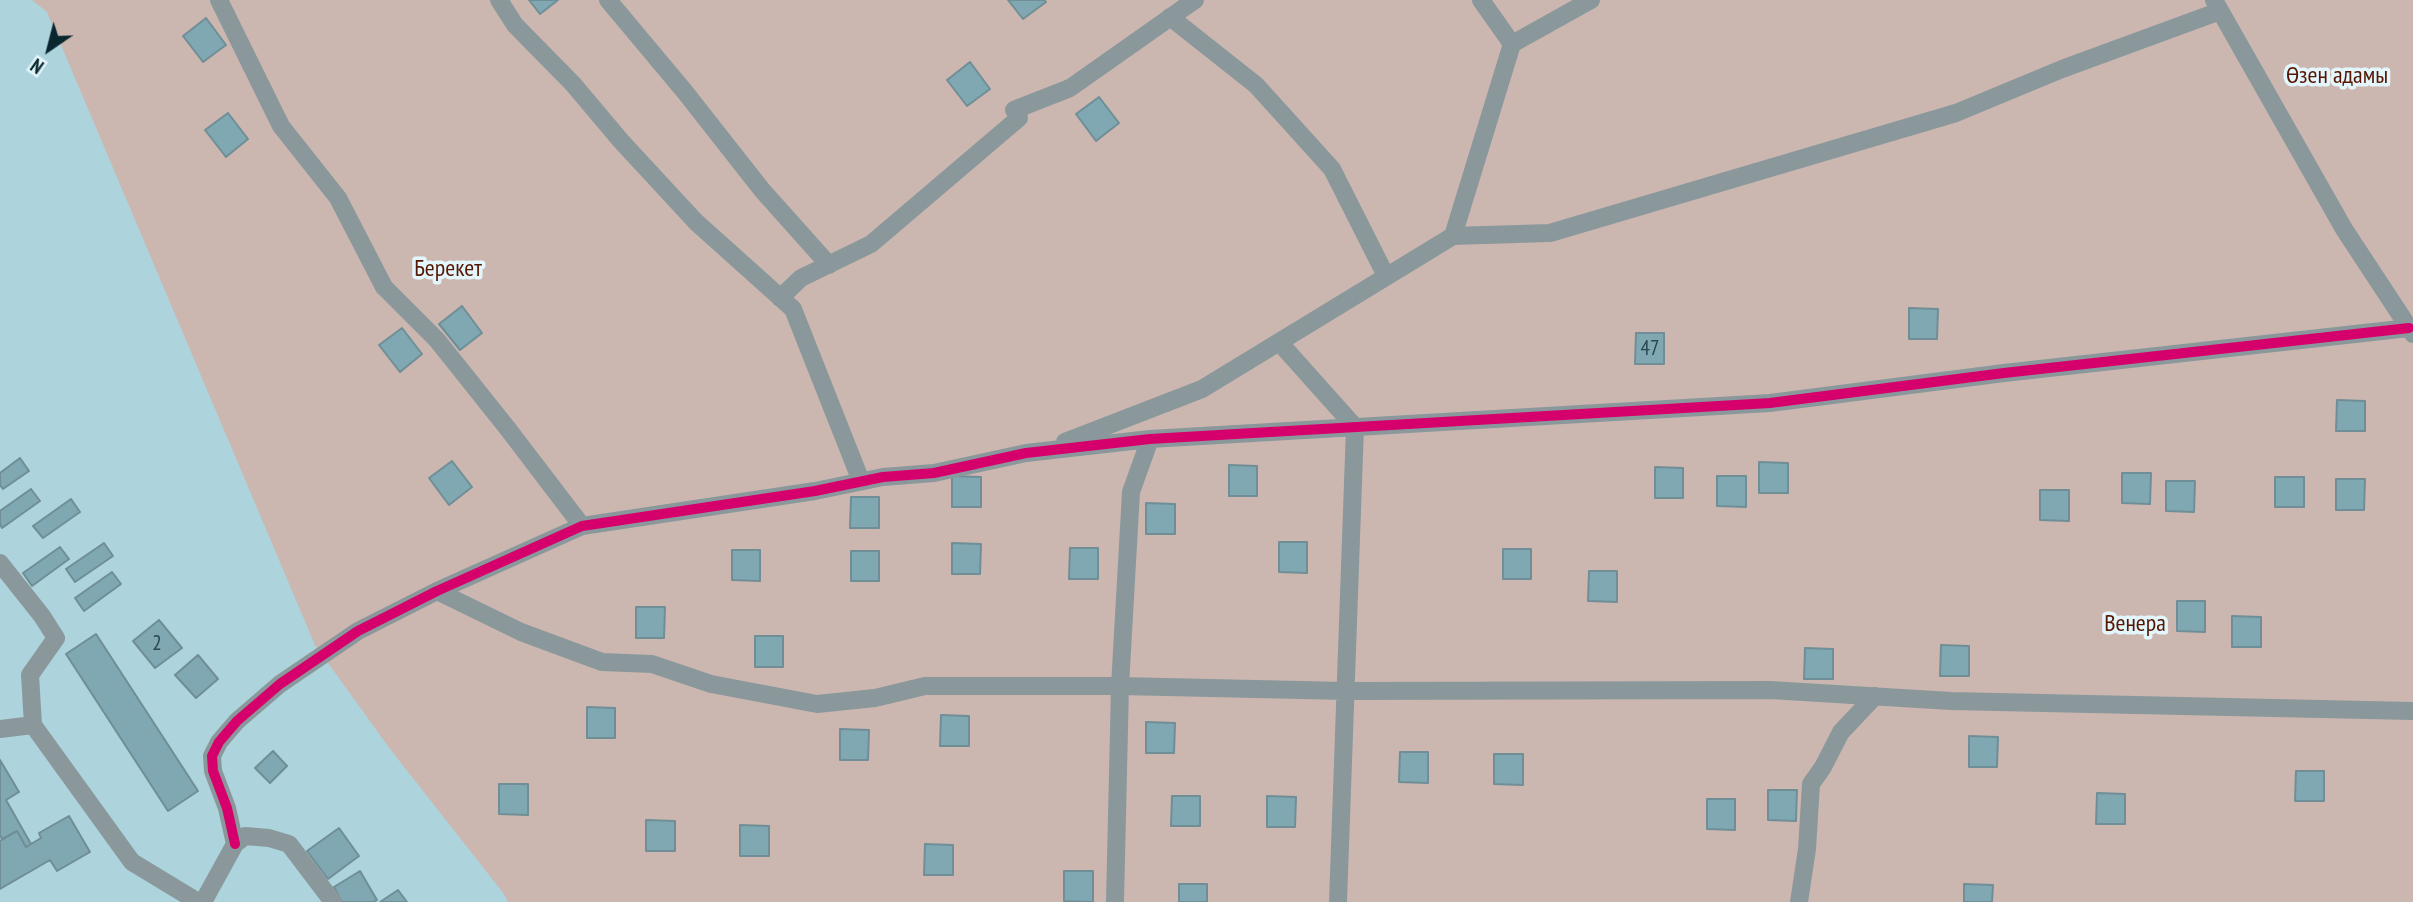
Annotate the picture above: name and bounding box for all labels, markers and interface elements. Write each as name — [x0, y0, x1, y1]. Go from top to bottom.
north arrow — [14, 14, 84, 84]
text: N — [26, 53, 48, 79]
park label: Өзен адамы — [2286, 62, 2388, 90]
park label: Берекет — [414, 255, 482, 283]
house number: 47 — [1641, 336, 1659, 362]
park label: Венера — [2104, 610, 2166, 638]
house number: 2 — [152, 631, 162, 657]

